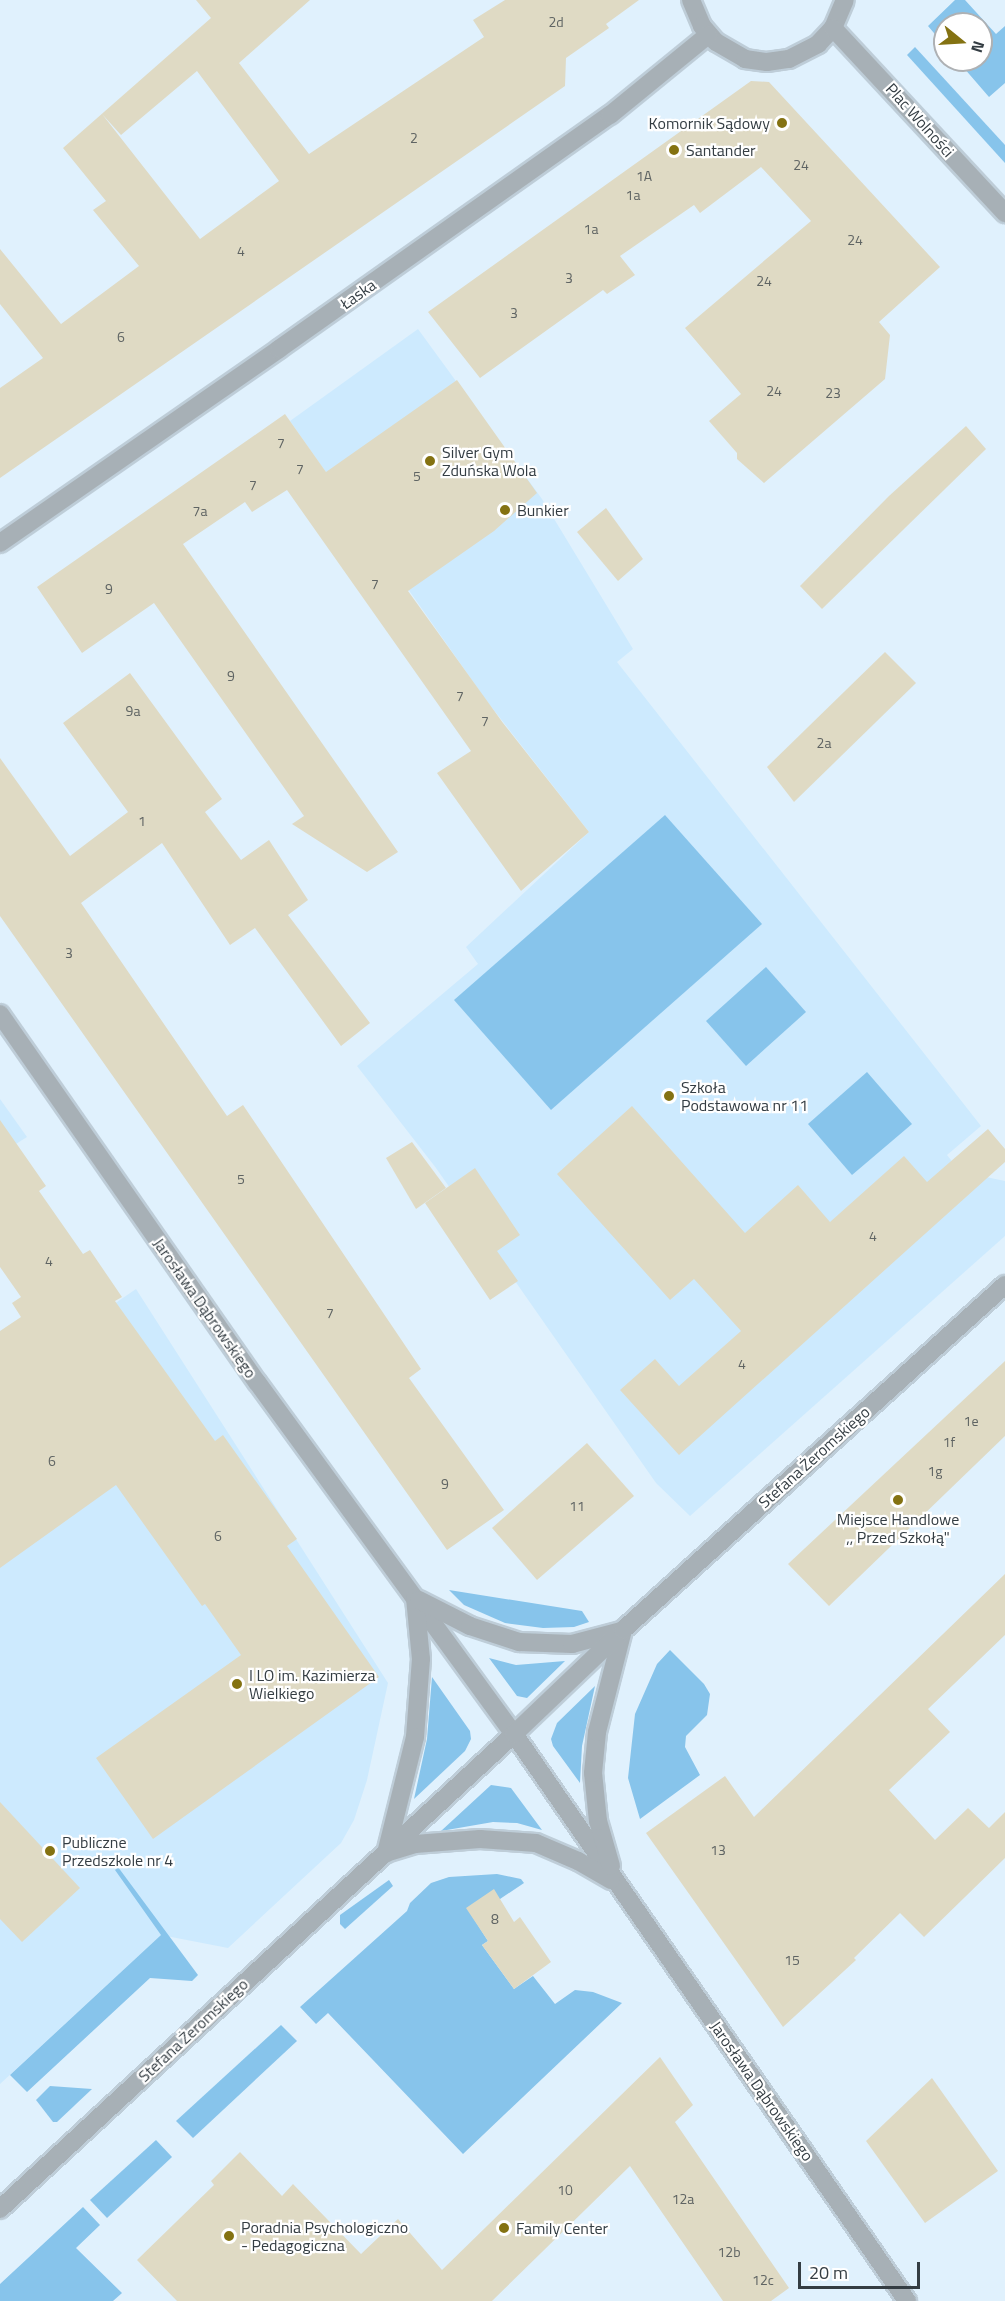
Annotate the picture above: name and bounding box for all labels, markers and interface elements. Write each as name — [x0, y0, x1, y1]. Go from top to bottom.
north arrow — [933, 12, 993, 72]
house number: 2d — [548, 14, 564, 30]
text: N — [965, 38, 991, 56]
street label: Plac Wolności — [882, 79, 958, 161]
place label: Komornik Sądowy — [649, 113, 770, 133]
marker: Komornik Sądowy — [775, 116, 789, 130]
house number: 2 — [410, 130, 418, 146]
place label: Santander — [686, 140, 756, 160]
marker: Santander — [667, 143, 681, 157]
house number: 24 — [793, 157, 809, 173]
house number: 1A — [636, 168, 652, 184]
house number: 1a — [626, 187, 640, 203]
house number: 1a — [584, 221, 598, 237]
house number: 24 — [847, 232, 863, 248]
house number: 4 — [237, 243, 245, 259]
house number: 3 — [565, 270, 573, 286]
house number: 24 — [756, 273, 772, 289]
street label: Łaska — [337, 275, 379, 313]
house number: 3 — [510, 305, 518, 321]
house number: 6 — [117, 329, 125, 345]
house number: 24 — [766, 383, 782, 399]
house number: 23 — [825, 385, 841, 401]
house number: 7 — [277, 435, 285, 451]
place label: Silver Gym Zduńska Wola — [442, 442, 537, 480]
marker: Silver Gym Zduńska Wola — [423, 454, 437, 468]
house number: 7 — [296, 461, 304, 477]
house number: 5 — [413, 468, 421, 484]
house number: 7 — [249, 477, 257, 493]
place label: Bunkier — [517, 500, 569, 520]
house number: 7a — [193, 503, 207, 519]
marker: Bunkier — [498, 503, 512, 517]
house number: 7 — [371, 576, 379, 592]
house number: 9 — [105, 581, 113, 597]
house number: 9 — [227, 668, 235, 684]
house number: 7 — [456, 688, 464, 704]
house number: 9a — [126, 703, 140, 719]
house number: 7 — [481, 713, 489, 729]
house number: 2a — [817, 735, 831, 751]
house number: 1 — [138, 813, 146, 829]
house number: 3 — [65, 945, 73, 961]
place label: Szkoła Podstawowa nr 11 — [681, 1077, 808, 1115]
marker: Szkoła Podstawowa nr 11 — [662, 1089, 676, 1103]
house number: 5 — [237, 1171, 245, 1187]
house number: 4 — [869, 1228, 877, 1244]
street label: Jarosława Dąbrowskiego — [149, 1234, 261, 1382]
house number: 4 — [45, 1253, 53, 1269]
house number: 7 — [326, 1305, 334, 1321]
house number: 4 — [738, 1356, 746, 1372]
street label: Stefana Żeromskiego — [755, 1402, 873, 1512]
house number: 1e — [964, 1413, 978, 1429]
house number: 1f — [943, 1434, 955, 1450]
house number: 6 — [48, 1453, 56, 1469]
house number: 1g — [927, 1463, 943, 1479]
house number: 9 — [441, 1476, 449, 1492]
marker: Miejsce Handlowe ,, Przed Szkołą" — [891, 1493, 905, 1507]
house number: 11 — [569, 1498, 585, 1514]
place label: Miejsce Handlowe ,, Przed Szkołą" — [837, 1509, 959, 1547]
house number: 6 — [214, 1528, 222, 1544]
place label: I LO im. Kazimierza Wielkiego — [249, 1665, 375, 1703]
marker: I LO im. Kazimierza Wielkiego — [230, 1677, 244, 1691]
place label: Publiczne Przedszkole nr 4 — [62, 1832, 173, 1870]
house number: 13 — [710, 1842, 726, 1858]
marker: Publiczne Przedszkole nr 4 — [43, 1844, 57, 1858]
house number: 8 — [491, 1911, 499, 1927]
house number: 15 — [784, 1952, 800, 1968]
street label: Stefana Żeromskiego — [134, 1974, 252, 2086]
street label: Jarosława Dąbrowskiego — [706, 2017, 818, 2165]
house number: 10 — [557, 2182, 573, 2198]
house number: 12a — [672, 2191, 694, 2207]
place label: Poradnia Psychologiczno - Pedagogiczna — [241, 2217, 408, 2255]
place label: Family Center — [516, 2218, 608, 2238]
marker: Family Center — [497, 2221, 511, 2235]
marker: Poradnia Psychologiczno - Pedagogiczna — [222, 2229, 236, 2243]
house number: 12b — [717, 2244, 741, 2260]
scale bar — [801, 2250, 922, 2288]
text: 20 m — [809, 2259, 848, 2286]
house number: 12c — [752, 2272, 774, 2288]

